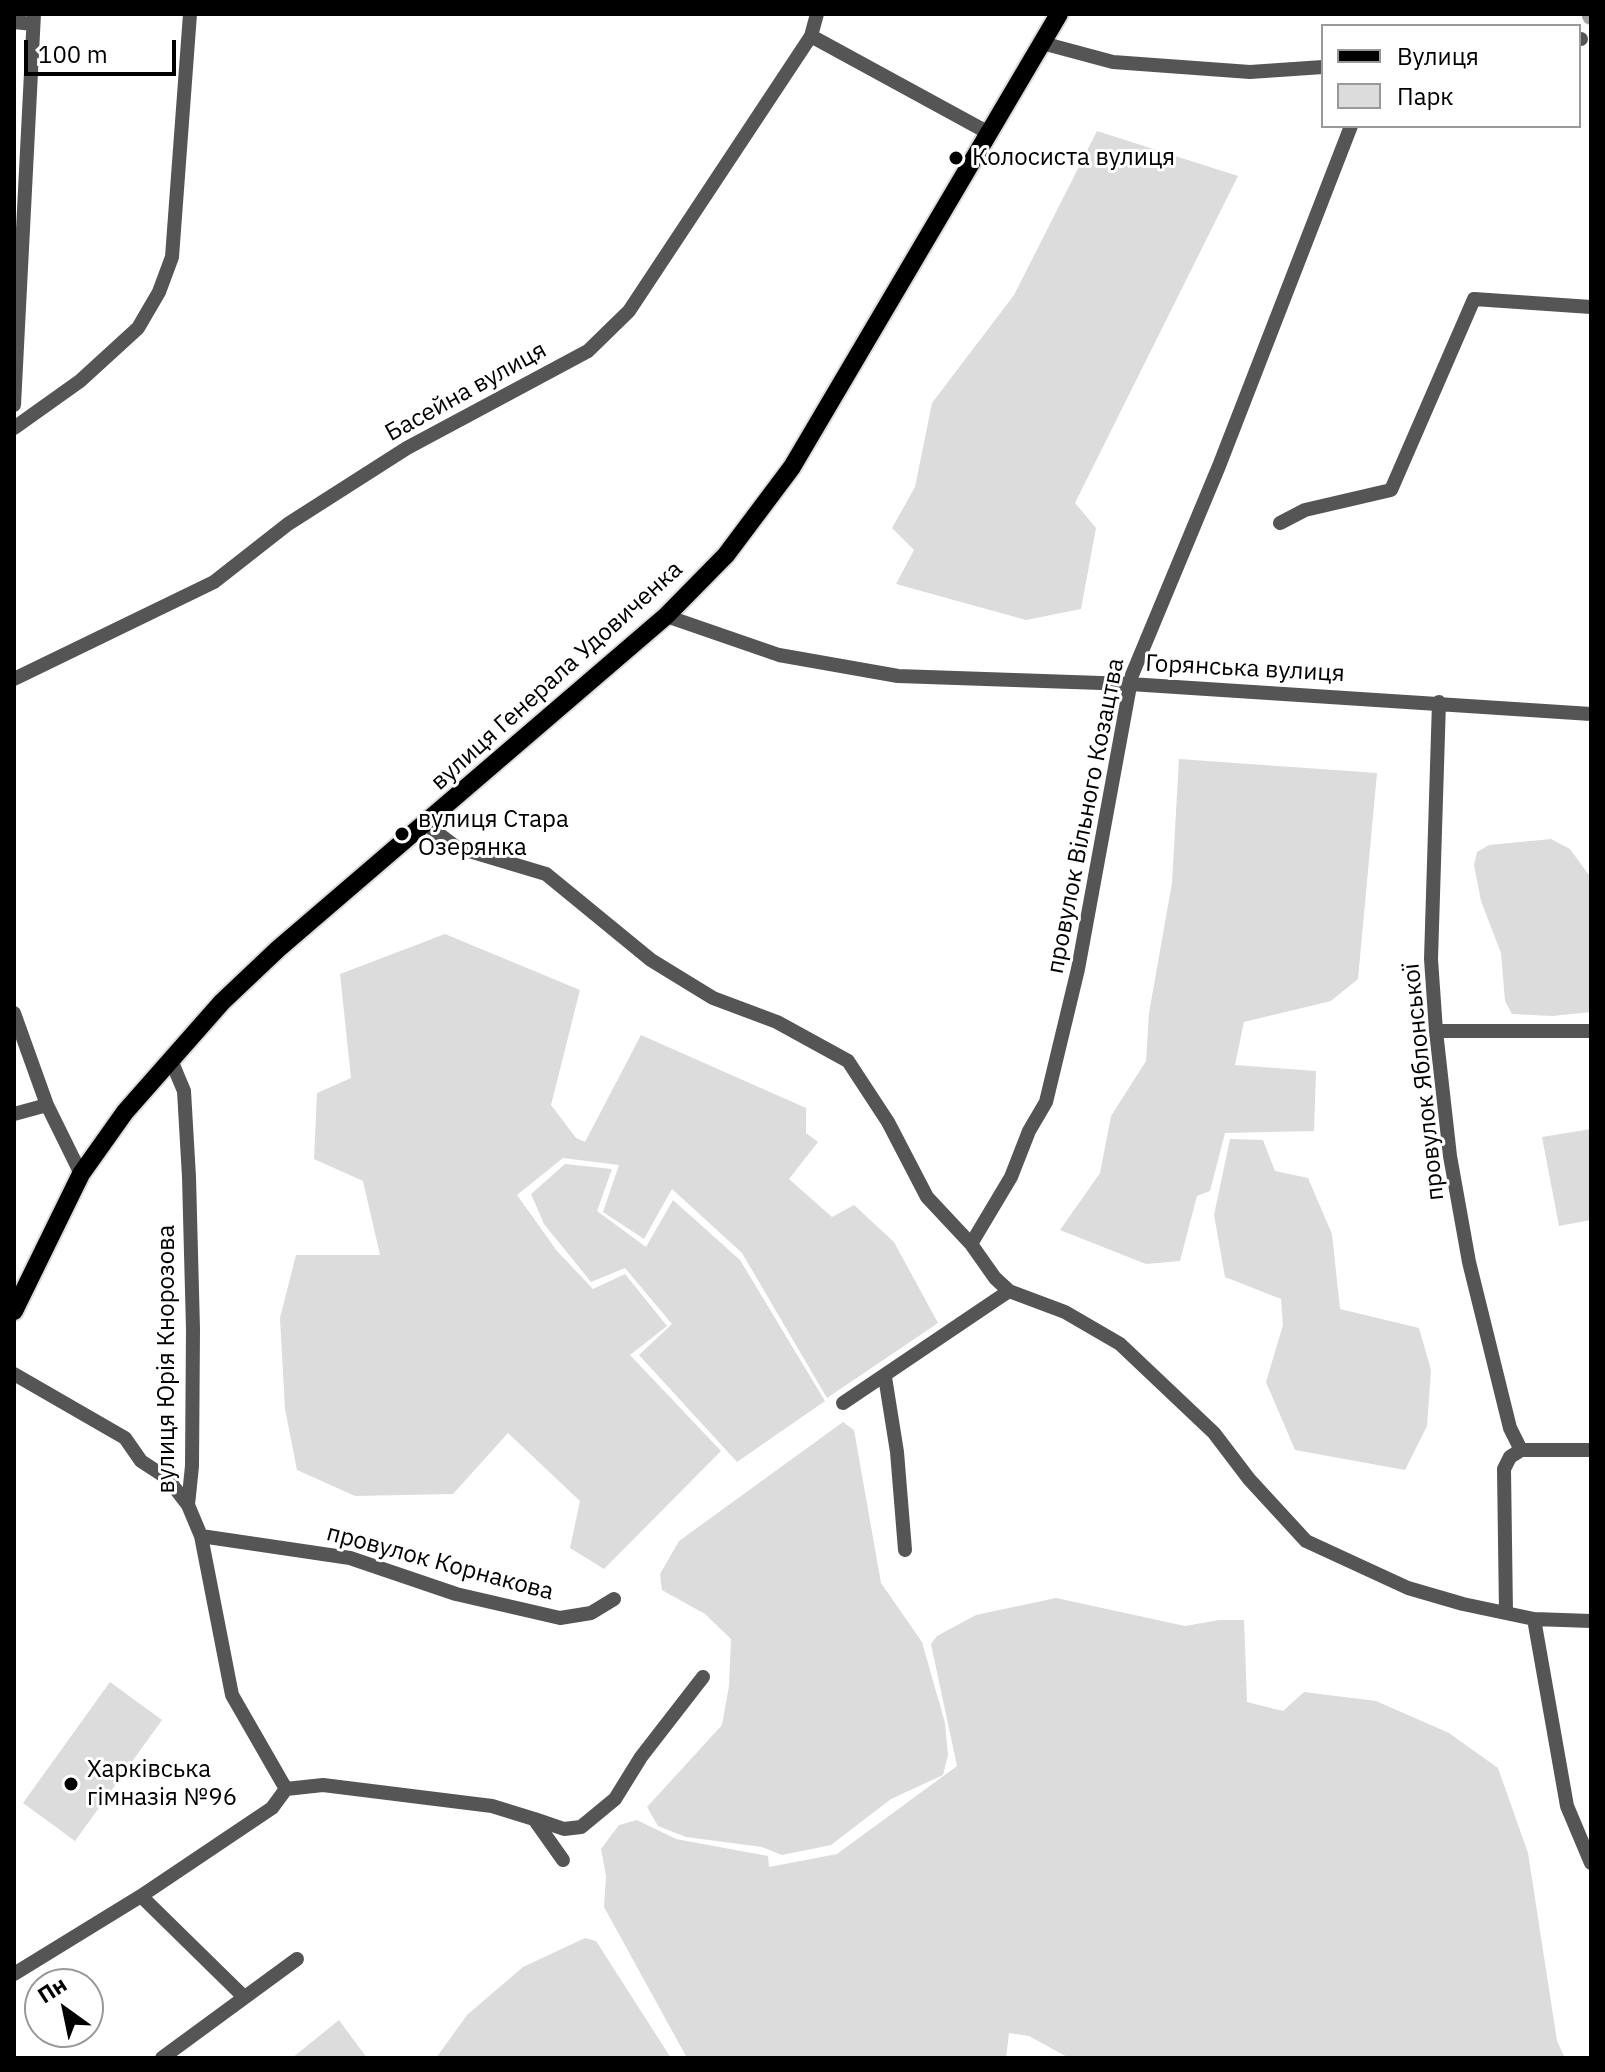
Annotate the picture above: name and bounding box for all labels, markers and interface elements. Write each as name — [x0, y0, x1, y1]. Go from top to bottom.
scale bar — [28, 24, 180, 74]
legend — [1321, 24, 1581, 128]
text: 100 m — [38, 38, 108, 70]
text: Вулиця — [1397, 40, 1479, 72]
text: Парк — [1397, 80, 1454, 112]
place label: Колосиста вулиця — [972, 144, 1175, 172]
marker: Колосиста вулиця — [947, 149, 965, 167]
street label: Басейна вулиця — [380, 336, 552, 448]
street label: вулиця Генерала Удовиченка — [425, 555, 689, 797]
street label: Горянська вулиця — [1145, 649, 1345, 689]
street label: провулок Вільного Козацтва — [1041, 656, 1131, 976]
place label: вулиця Стара Озерянка — [418, 806, 569, 862]
marker: вулиця Стара Озерянка — [393, 825, 411, 843]
street label: провулок Яблонської — [1397, 962, 1451, 1202]
street label: вулиця Юрія Кнорозова — [153, 1225, 181, 1493]
street label: провулок Корнакова — [323, 1519, 557, 1607]
place label: Харківська гімназія №96 — [87, 1756, 237, 1812]
marker: Харківська гімназія №96 — [62, 1775, 80, 1793]
north arrow — [24, 1968, 104, 2048]
text: Пн — [32, 1969, 72, 2009]

